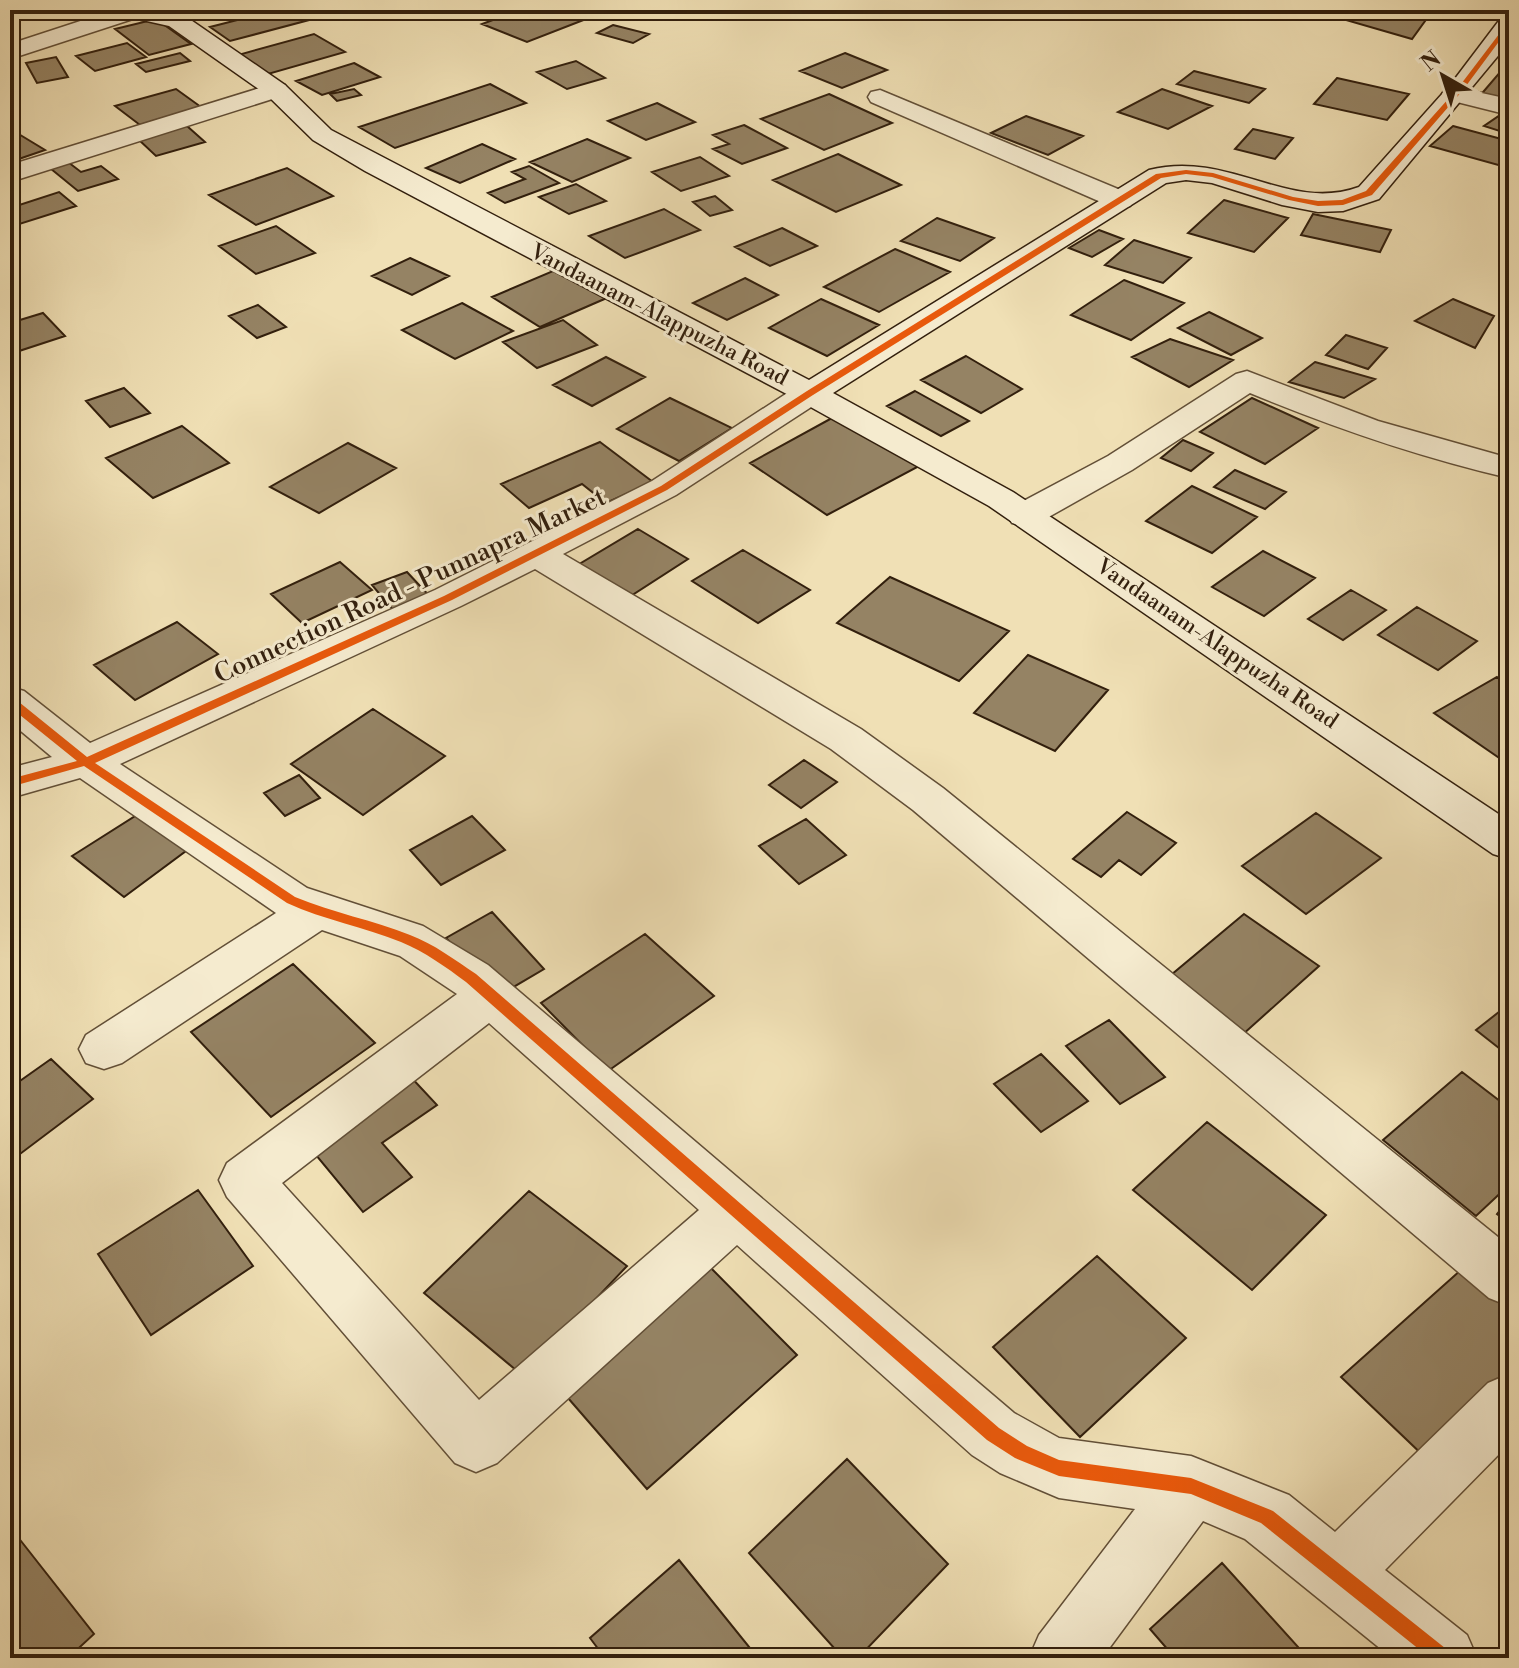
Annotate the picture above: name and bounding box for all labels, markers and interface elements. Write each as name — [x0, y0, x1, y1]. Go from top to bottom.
north arrow — [1403, 36, 1483, 116]
text: N — [1416, 45, 1447, 78]
street label: Vandaanam-Alappuzha Road — [525, 238, 793, 392]
street label: Connection Road - Punnapra Market — [209, 481, 611, 691]
street label: Vandaanam-Alappuzha Road — [1090, 552, 1343, 735]

